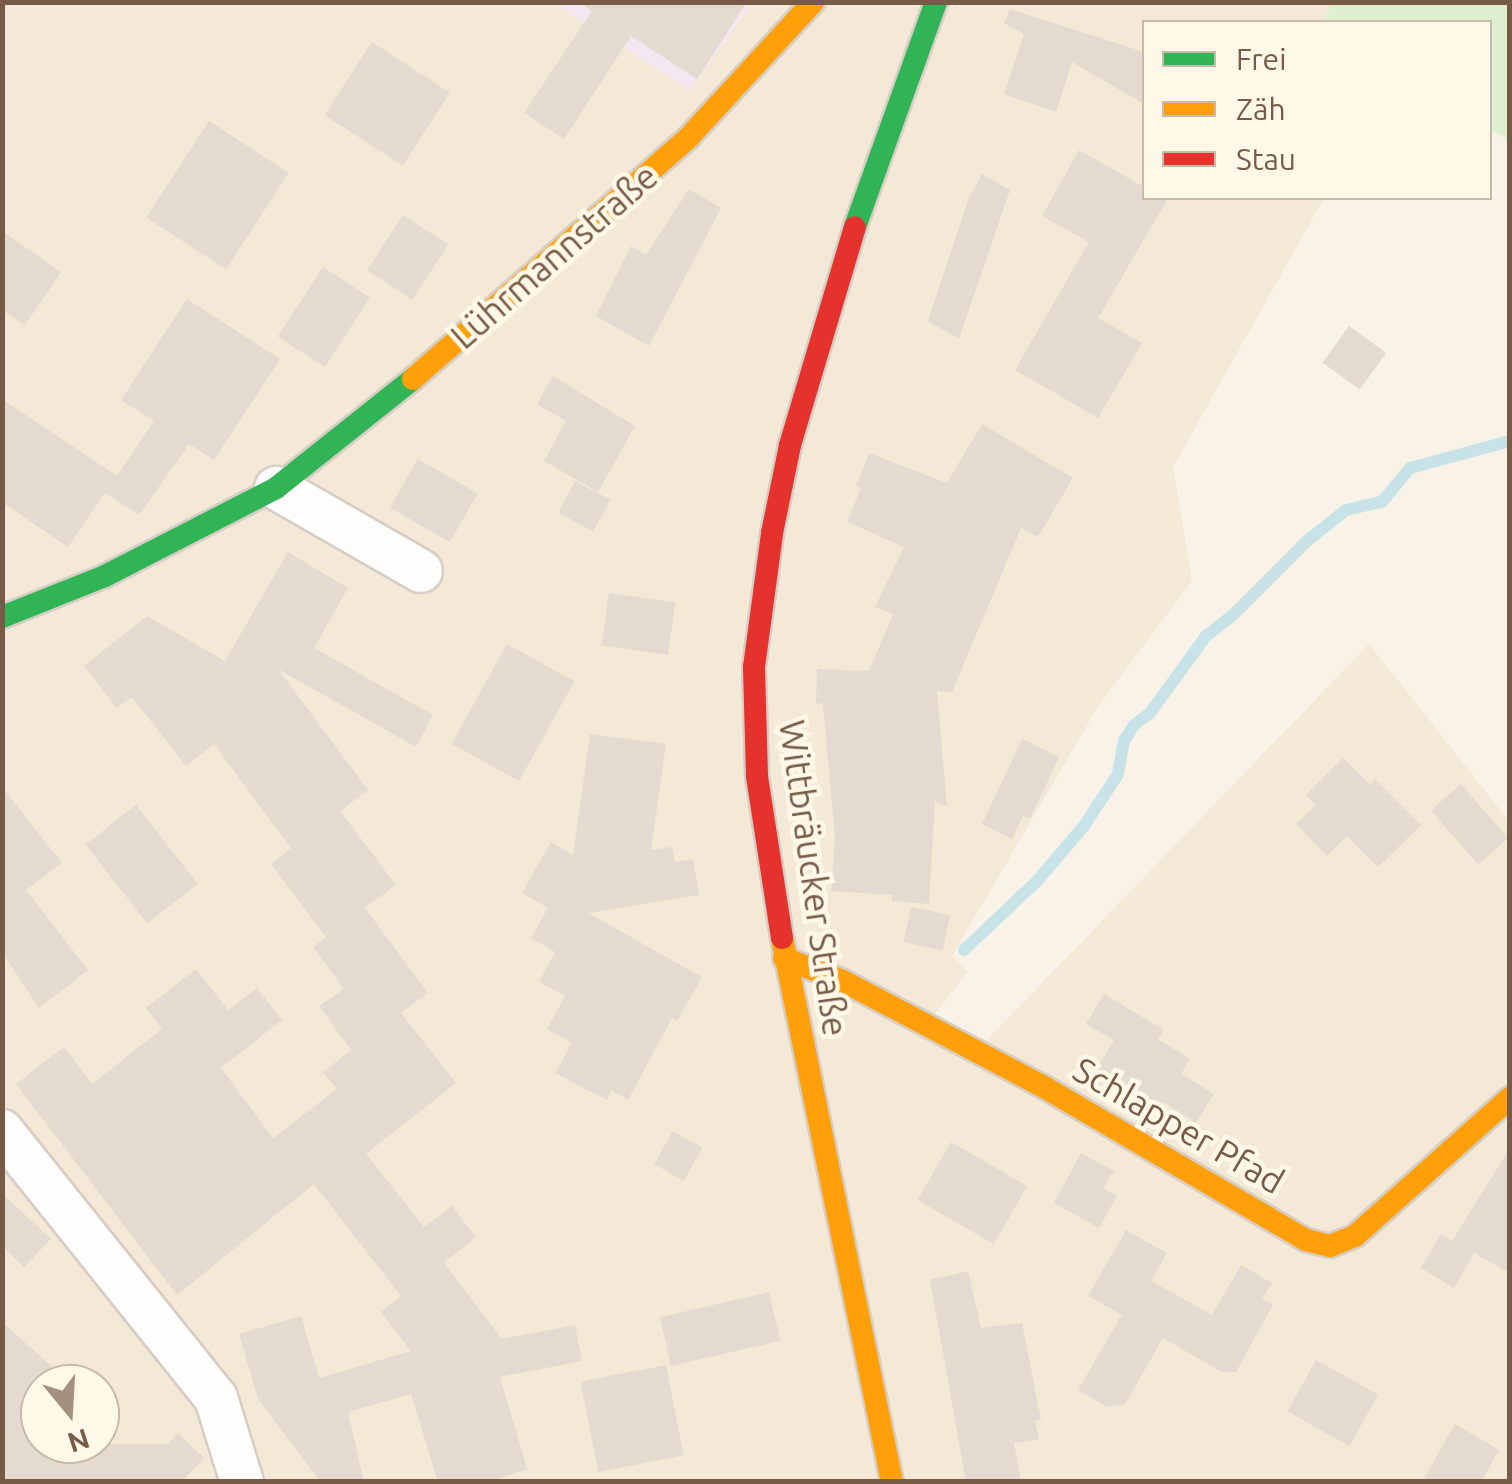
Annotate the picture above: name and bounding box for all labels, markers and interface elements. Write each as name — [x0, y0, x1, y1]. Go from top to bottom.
legend — [1142, 20, 1492, 200]
text: Frei — [1236, 42, 1286, 76]
text: Zäh — [1236, 92, 1286, 126]
text: Stau — [1236, 142, 1296, 176]
street label: Lührmannstraße — [442, 155, 666, 357]
street label: Wittbräucker Straße — [771, 717, 857, 1039]
street label: Schlapper Pfad — [1066, 1048, 1292, 1202]
north arrow — [20, 1364, 120, 1464]
text: N — [64, 1423, 94, 1459]

